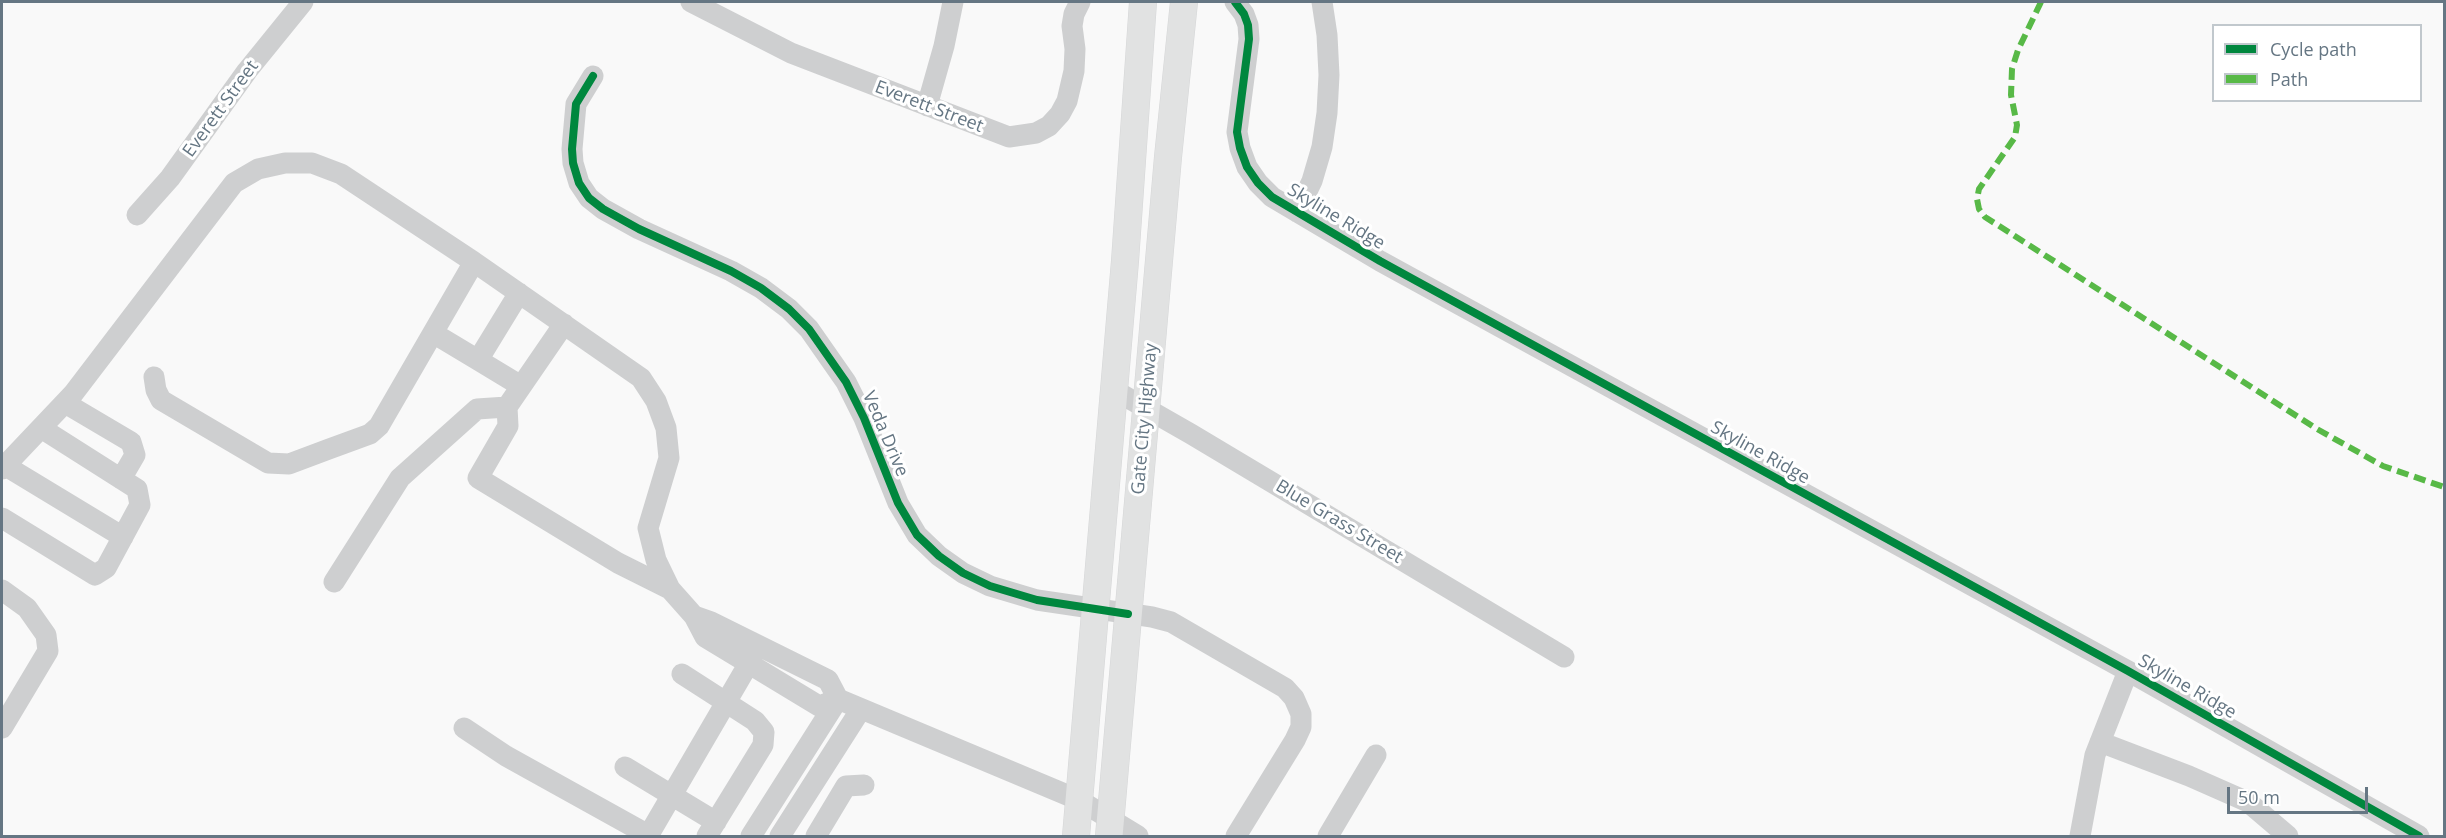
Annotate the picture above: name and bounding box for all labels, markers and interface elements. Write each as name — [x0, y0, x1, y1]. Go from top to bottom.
legend — [2212, 24, 2422, 102]
text: Cycle path — [2270, 37, 2357, 61]
street label: Everett Street — [179, 56, 263, 162]
text: Path — [2270, 67, 2308, 91]
street label: Everett Street — [872, 76, 986, 138]
street label: Skyline Ridge — [1283, 179, 1389, 255]
street label: Gate City Highway — [1128, 342, 1162, 496]
street label: Veda Drive — [857, 388, 913, 480]
street label: Skyline Ridge — [1707, 417, 1813, 489]
street label: Blue Grass Street — [1271, 476, 1407, 568]
street label: Skyline Ridge — [2134, 650, 2240, 724]
scale bar — [2230, 775, 2371, 813]
text: 50 m — [2238, 785, 2280, 809]

